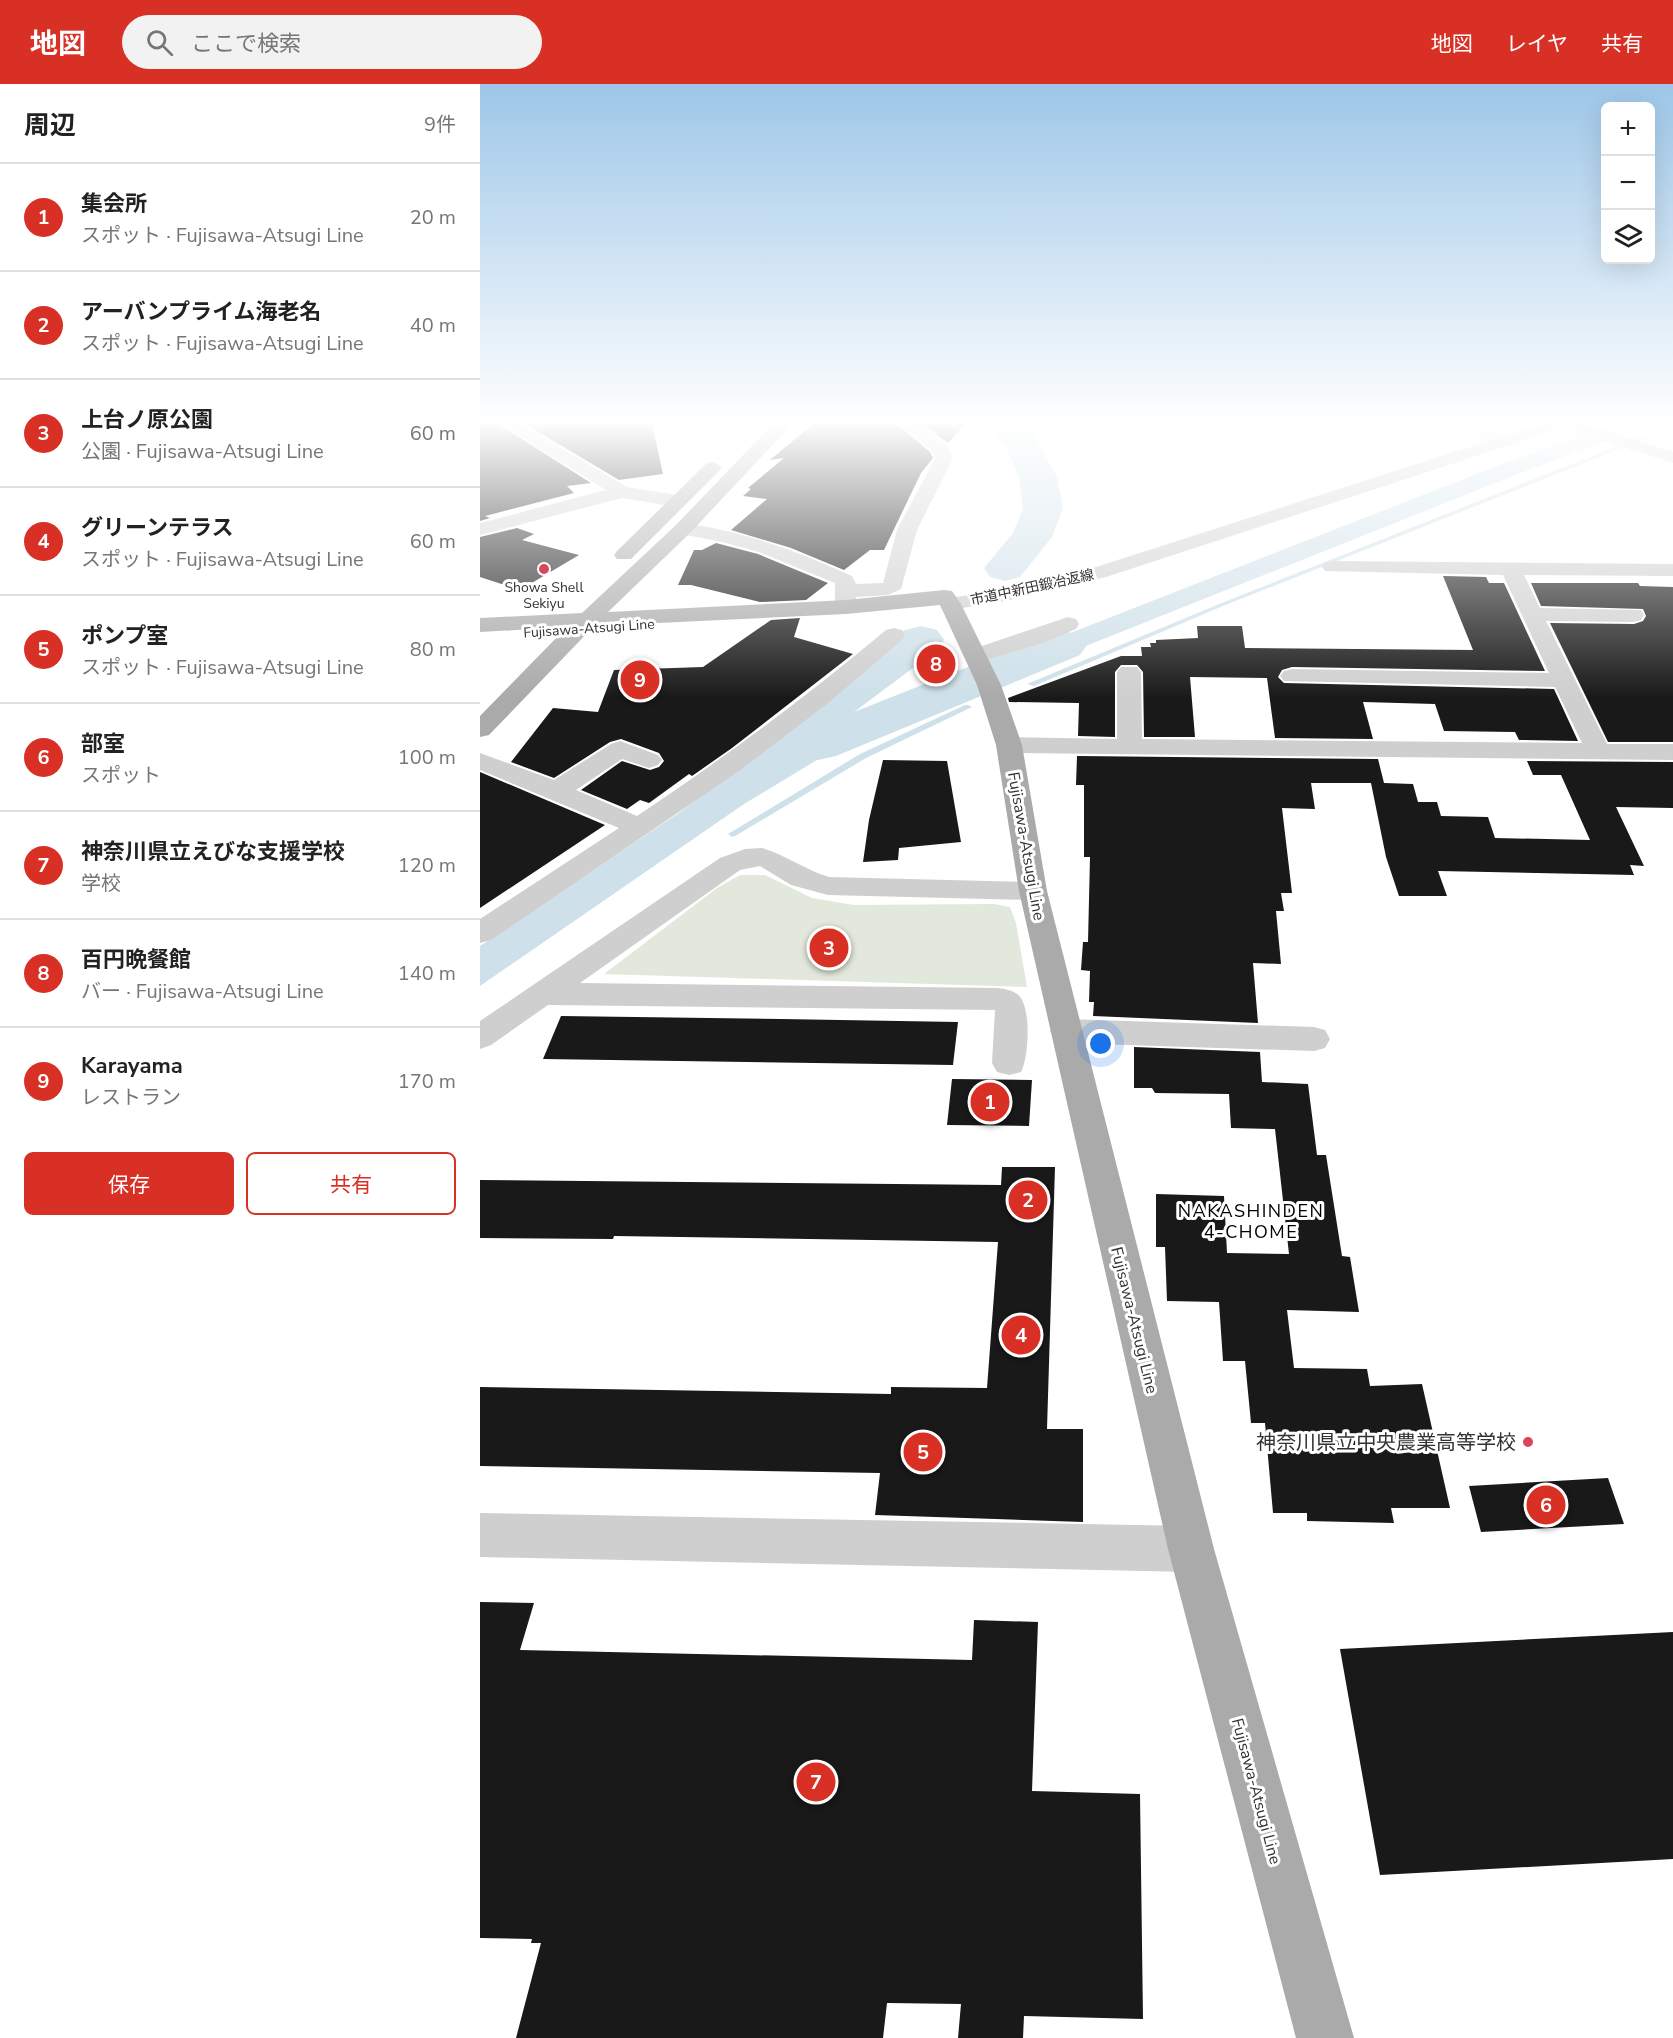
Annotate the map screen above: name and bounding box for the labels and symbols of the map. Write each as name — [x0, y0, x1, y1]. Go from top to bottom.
marker: Showa Shell Sekiyu — [537, 562, 551, 576]
street label: 市道中新田鍛冶返線 — [969, 565, 1096, 610]
place label: Showa Shell Sekiyu — [504, 578, 584, 613]
street label: Fujisawa-Atsugi Line — [523, 614, 655, 643]
pin: 8 — [916, 642, 956, 686]
pin: 9 — [620, 658, 660, 702]
street label: Fujisawa-Atsugi Line — [1002, 770, 1050, 922]
pin: 3 — [810, 926, 848, 970]
your location — [1086, 1029, 1115, 1058]
pin: 1 — [970, 1080, 1010, 1124]
pin: 2 — [1008, 1178, 1048, 1222]
district label: NAKASHINDEN 4-CHOME — [1178, 1199, 1324, 1244]
street label: Fujisawa-Atsugi Line — [1105, 1245, 1163, 1396]
pin: 4 — [1002, 1312, 1040, 1358]
place label: 神奈川県立中央農業高等学校 — [1256, 1429, 1516, 1456]
pin: 5 — [904, 1430, 942, 1474]
marker: 神奈川県立中央農業高等学校 — [1521, 1435, 1535, 1449]
pin: 6 — [1526, 1482, 1566, 1528]
street label: Fujisawa-Atsugi Line — [1226, 1716, 1286, 1867]
pin: 7 — [796, 1760, 836, 1804]

